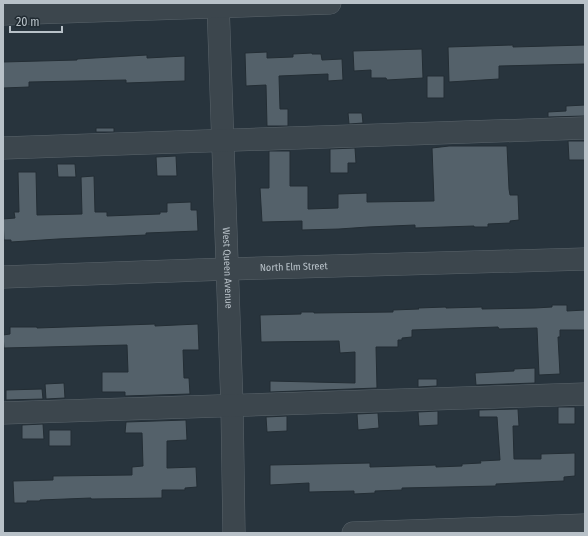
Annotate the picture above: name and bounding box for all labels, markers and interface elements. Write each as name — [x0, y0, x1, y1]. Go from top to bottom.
scale bar — [10, 8, 62, 34]
text: 20 m — [16, 15, 40, 29]
street label: West Queen Avenue — [220, 227, 235, 309]
street label: North Elm Street — [260, 260, 329, 274]

